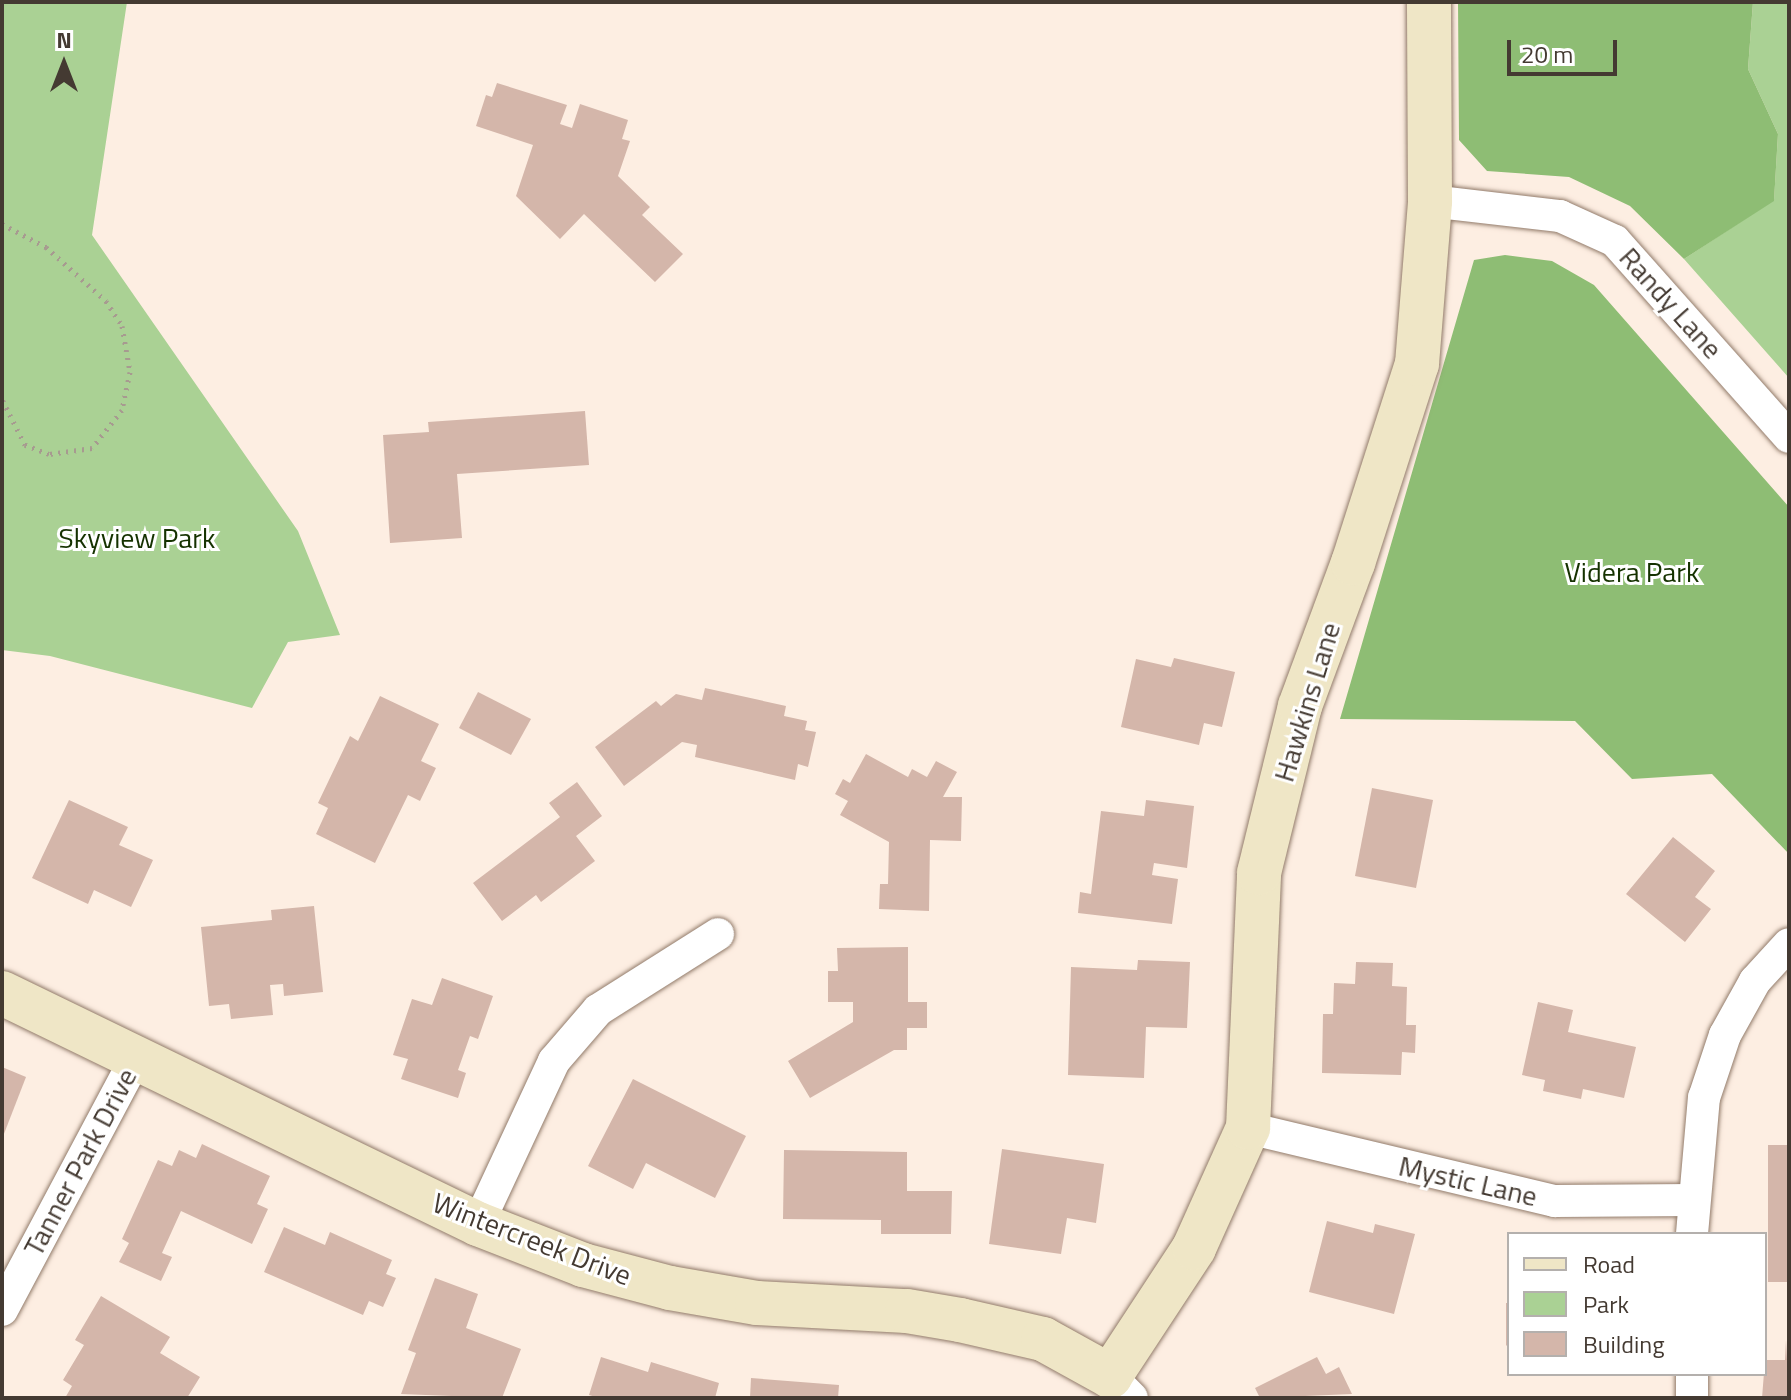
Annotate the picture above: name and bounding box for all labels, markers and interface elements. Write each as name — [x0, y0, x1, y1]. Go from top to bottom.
text: N — [56, 23, 72, 57]
north arrow — [24, 24, 104, 104]
scale bar — [1511, 24, 1621, 74]
text: 20 m — [1521, 36, 1573, 72]
street label: Randy Lane — [1613, 241, 1729, 365]
park label: Skyview Park — [59, 521, 215, 555]
park label: Videra Park — [1565, 555, 1699, 589]
street label: Hawkins Lane — [1267, 618, 1347, 786]
street label: Tanner Park Drive — [17, 1063, 143, 1261]
street label: Mystic Lane — [1396, 1149, 1540, 1213]
street label: Wintercreek Drive — [428, 1186, 636, 1292]
legend — [1507, 1232, 1767, 1376]
text: Road — [1583, 1246, 1635, 1282]
text: Park — [1583, 1286, 1629, 1322]
text: Building — [1583, 1326, 1665, 1362]

